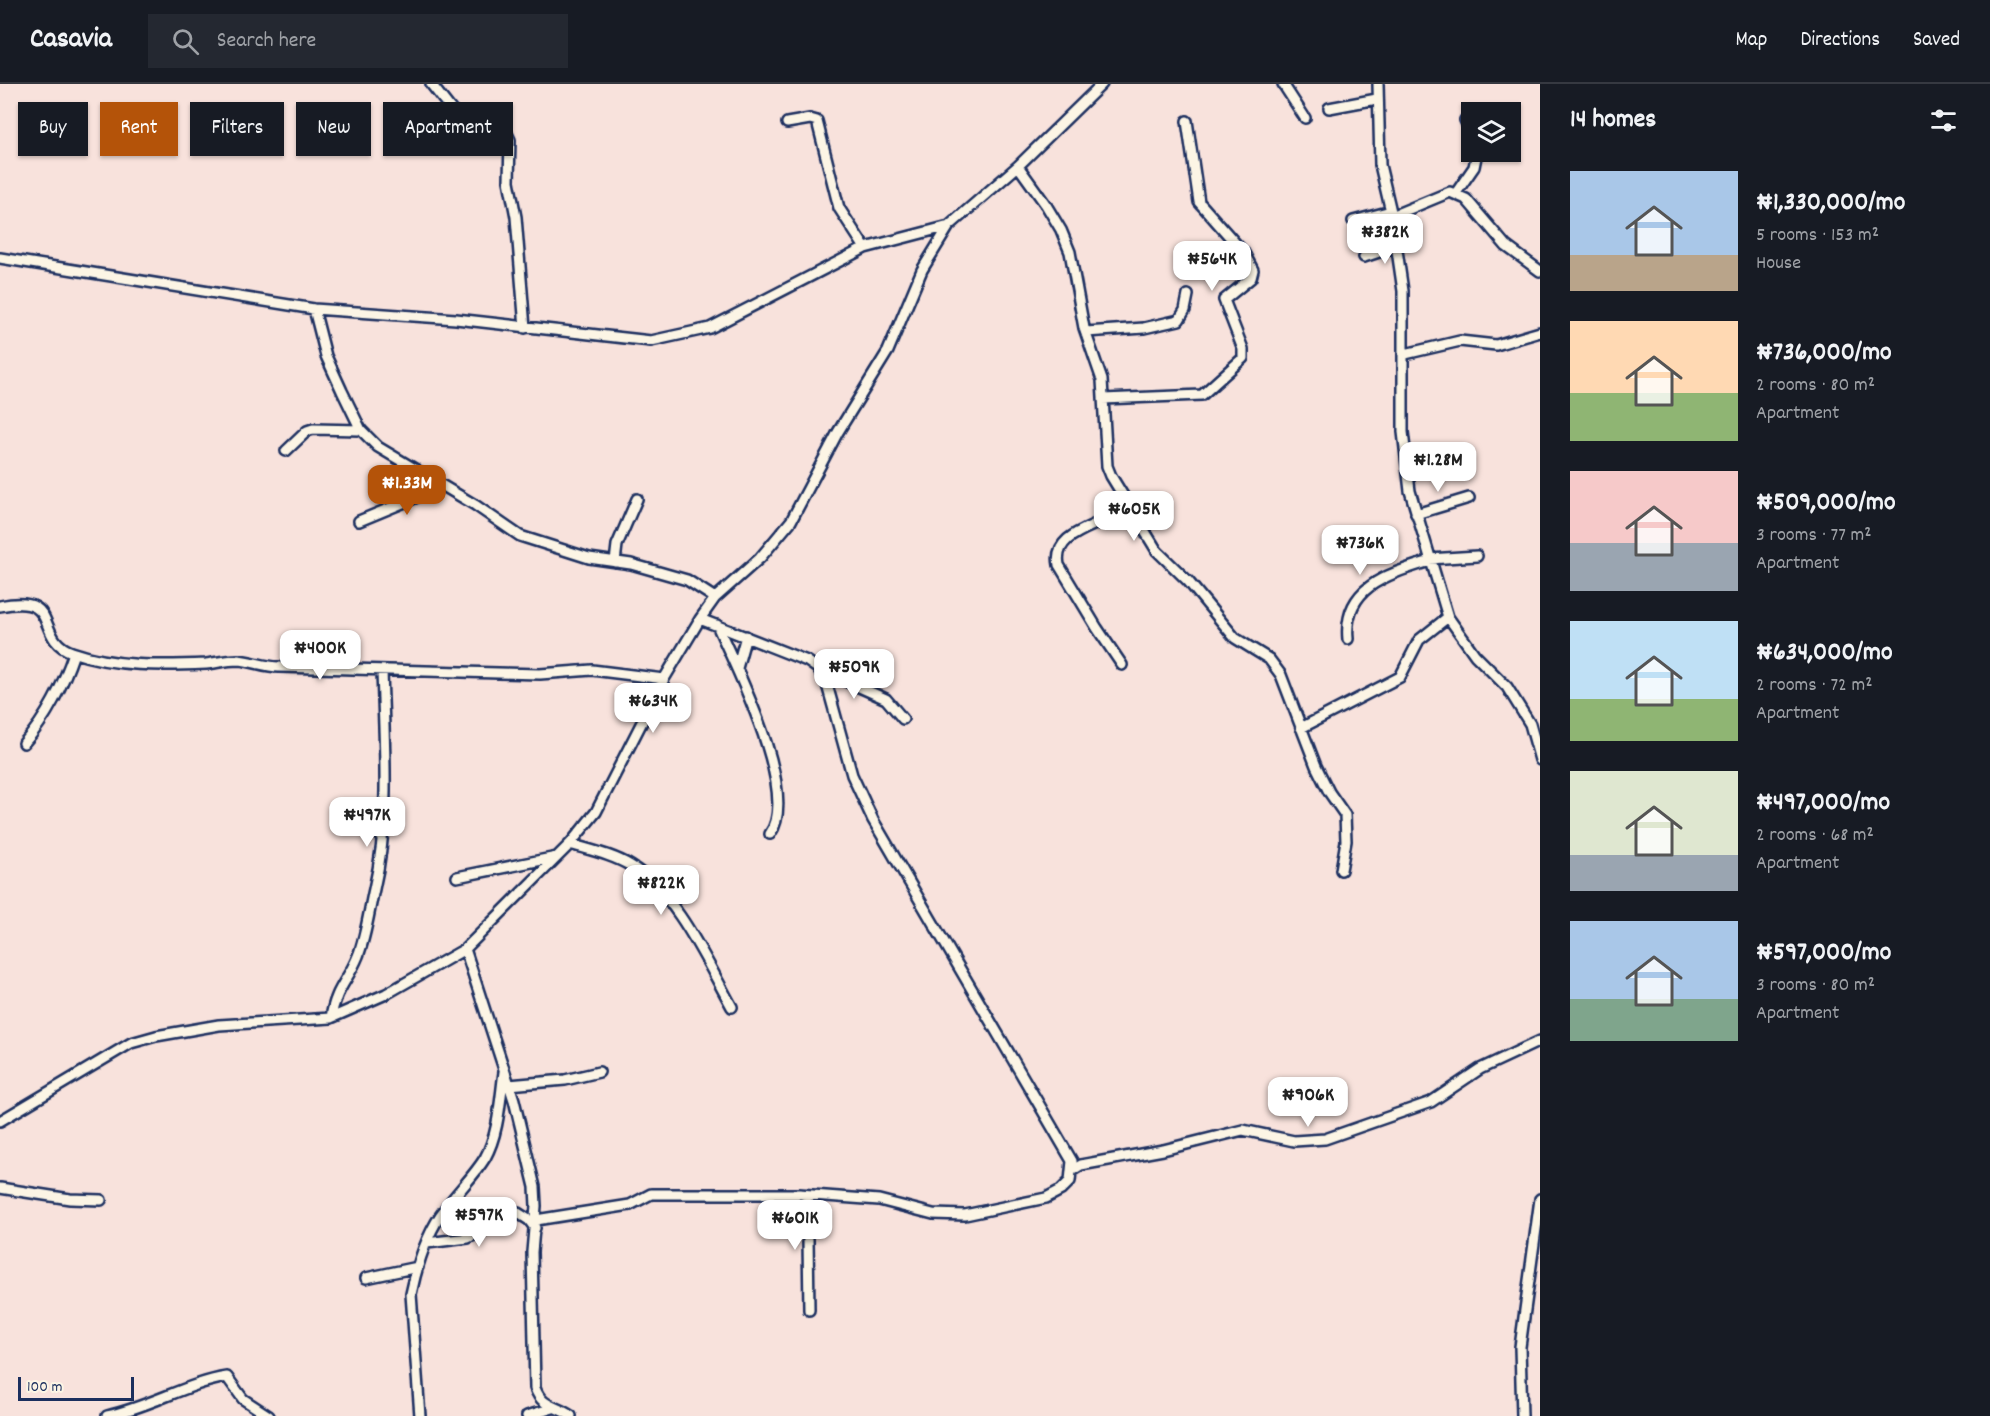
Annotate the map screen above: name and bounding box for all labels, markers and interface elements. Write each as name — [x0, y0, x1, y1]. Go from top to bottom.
search box — [148, 14, 568, 68]
text: Casavia — [30, 21, 112, 61]
icon: search — [169, 25, 202, 58]
text: Search here — [217, 26, 316, 57]
text: Map — [1736, 26, 1767, 56]
text: Directions — [1800, 26, 1880, 56]
text: Saved — [1913, 26, 1960, 56]
chip: Buy — [18, 102, 88, 156]
chip: Rent — [100, 102, 178, 156]
chip: Filters — [190, 102, 284, 156]
chip: New — [296, 102, 371, 156]
chip: Apartment — [383, 102, 513, 156]
map controls — [1461, 102, 1521, 162]
button: layers — [1461, 102, 1521, 162]
text: 14 homes — [1570, 102, 1656, 139]
icon: filters — [1927, 104, 1960, 137]
text: ₦1,330,000/mo — [1756, 185, 1905, 222]
icon: home — [1618, 195, 1690, 267]
pin: ₦382K — [1343, 214, 1427, 265]
text: ₦382K — [1361, 219, 1409, 247]
text: 5 rooms · 153 m² — [1756, 222, 1879, 250]
pin: ₦564K — [1170, 241, 1254, 292]
text: ₦564K — [1187, 246, 1237, 274]
text: House — [1756, 250, 1801, 278]
text: ₦736,000/mo — [1756, 335, 1892, 372]
icon: home — [1618, 345, 1690, 417]
text: 2 rooms · 80 m² — [1756, 372, 1875, 400]
text: Apartment — [1756, 400, 1839, 428]
pin: ₦1.28M — [1389, 442, 1487, 493]
text: ₦1.28M — [1413, 447, 1463, 475]
pin: ₦1.33M — [358, 465, 456, 516]
text: ₦1.33M — [382, 470, 432, 498]
text: ₦509,000/mo — [1756, 485, 1896, 522]
pin: ₦605K — [1092, 491, 1176, 542]
icon: home — [1618, 495, 1690, 567]
text: ₦605K — [1108, 496, 1160, 524]
text: 3 rooms · 77 m² — [1756, 522, 1872, 550]
pin: ₦736K — [1318, 525, 1402, 576]
text: ₦736K — [1336, 530, 1384, 558]
text: Apartment — [1756, 550, 1839, 578]
pin: ₦400K — [278, 630, 362, 681]
text: ₦400K — [294, 635, 346, 663]
text: ₦634,000/mo — [1756, 635, 1892, 672]
icon: home — [1618, 645, 1690, 717]
pin: ₦509K — [812, 649, 896, 700]
text: ₦509K — [828, 654, 880, 682]
text: 2 rooms · 72 m² — [1756, 672, 1872, 700]
pin: ₦634K — [611, 683, 695, 734]
text: ₦634K — [628, 688, 678, 716]
text: Apartment — [1756, 700, 1839, 728]
text: ₦497,000/mo — [1756, 785, 1890, 822]
icon: home — [1618, 795, 1690, 867]
pin: ₦497K — [325, 797, 409, 848]
text: ₦497K — [343, 802, 391, 830]
text: 2 rooms · 68 m² — [1756, 822, 1874, 850]
text: Apartment — [1756, 850, 1839, 878]
pin: ₦822K — [619, 865, 703, 916]
text: ₦822K — [637, 870, 685, 898]
text: ₦597,000/mo — [1756, 935, 1891, 972]
icon: home — [1618, 945, 1690, 1017]
text: 3 rooms · 80 m² — [1756, 972, 1875, 1000]
text: Apartment — [1756, 1000, 1839, 1028]
pin: ₦906K — [1266, 1077, 1350, 1128]
text: ₦906K — [1282, 1082, 1334, 1110]
pin: ₦597K — [437, 1197, 521, 1248]
pin: ₦601K — [753, 1200, 837, 1251]
text: ₦597K — [455, 1202, 503, 1230]
text: ₦601K — [771, 1205, 819, 1233]
scale bar — [18, 1374, 134, 1402]
text: 100 m — [27, 1376, 63, 1399]

